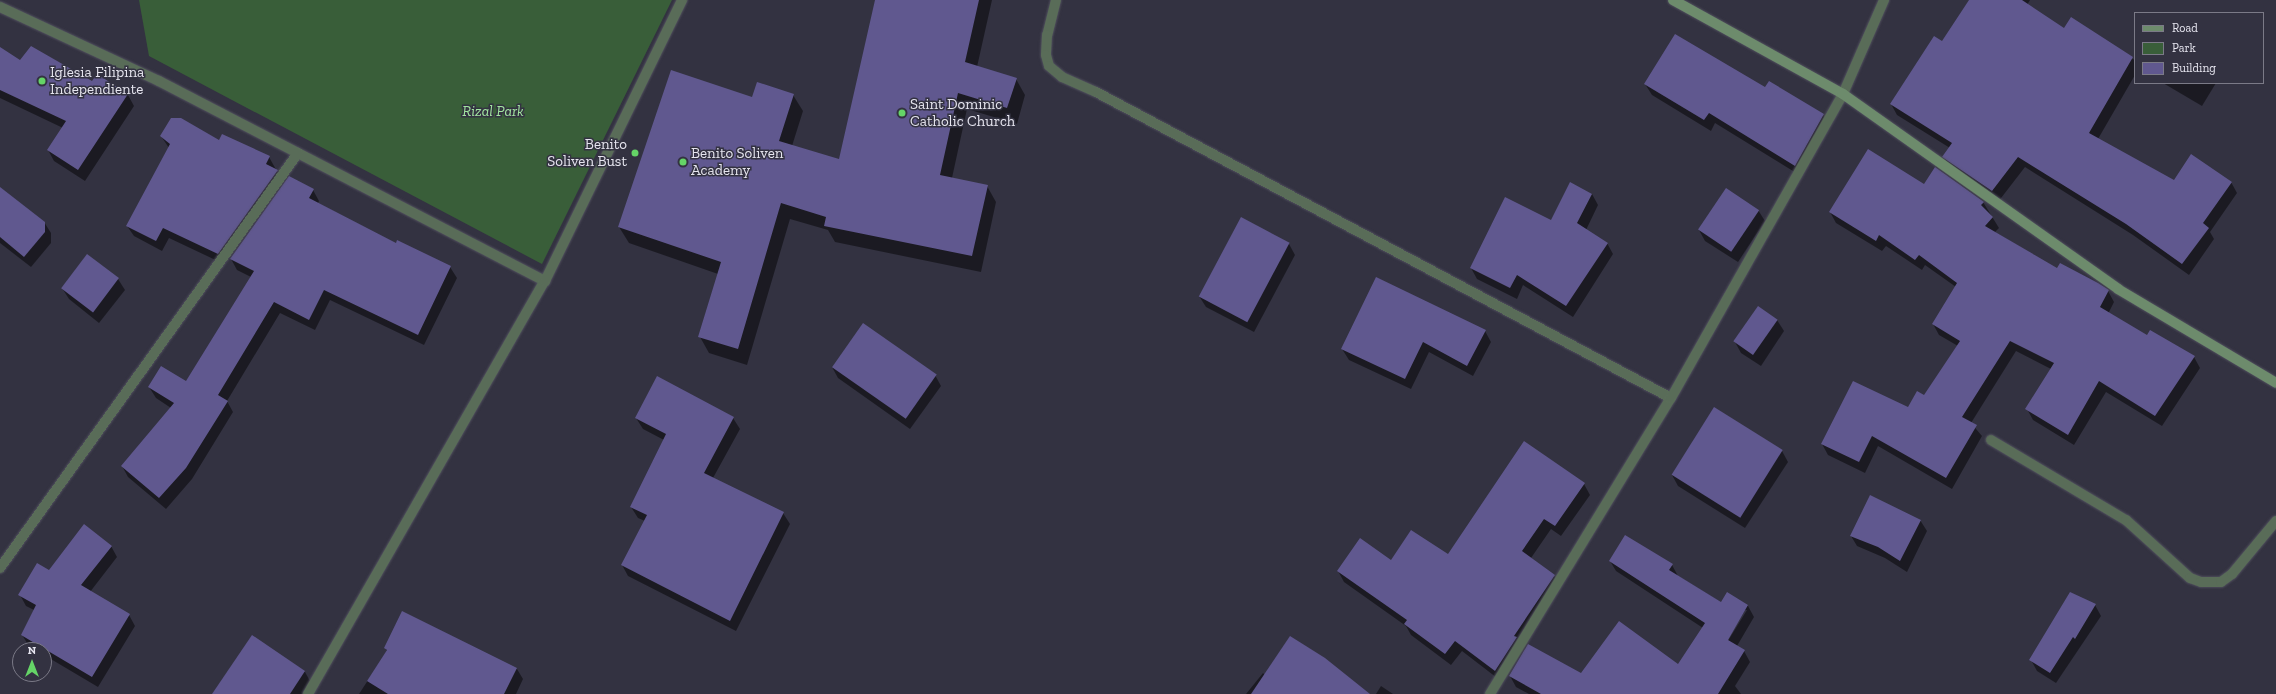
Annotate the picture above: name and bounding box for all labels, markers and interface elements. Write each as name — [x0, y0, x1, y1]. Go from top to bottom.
legend — [2134, 12, 2264, 84]
text: Road — [2172, 21, 2198, 35]
text: Park — [2172, 41, 2196, 55]
text: Building — [2172, 61, 2216, 75]
place label: Iglesia Filipina Independiente — [50, 63, 144, 98]
marker: Iglesia Filipina Independiente — [37, 76, 47, 86]
place label: Saint Dominic Catholic Church — [910, 95, 1015, 130]
park label: Rizal Park — [462, 103, 524, 121]
marker: Saint Dominic Catholic Church — [897, 108, 907, 118]
place label: Benito Soliven Bust — [547, 135, 627, 170]
place label: Benito Soliven Academy — [691, 144, 783, 179]
marker: Benito Soliven Bust — [630, 148, 640, 158]
marker: Benito Soliven Academy — [678, 157, 688, 167]
north arrow — [12, 642, 52, 682]
text: N — [28, 644, 36, 657]

